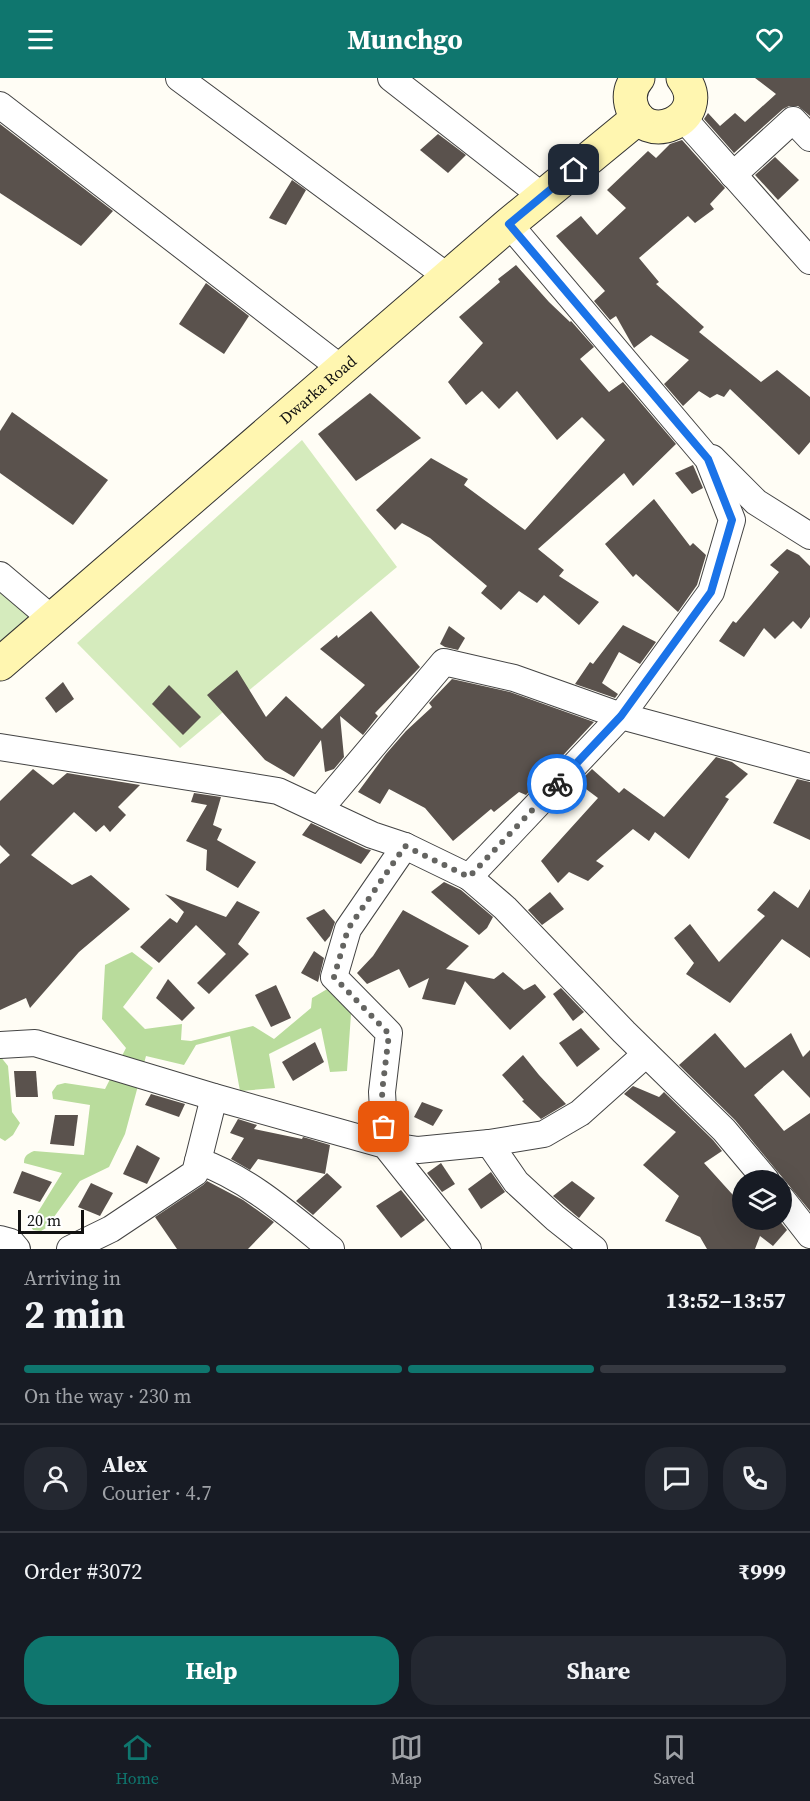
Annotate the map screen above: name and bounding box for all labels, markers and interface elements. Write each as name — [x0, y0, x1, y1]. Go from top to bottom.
text: Munchgo — [347, 21, 463, 58]
icon: menu — [24, 23, 57, 56]
icon: heart — [753, 23, 786, 56]
pin — [548, 144, 599, 195]
icon: home — [557, 153, 590, 186]
street label: Dwarka Road — [275, 350, 361, 429]
courier — [527, 754, 587, 814]
icon: bike — [541, 768, 574, 801]
pin — [358, 1101, 409, 1152]
icon: bag — [367, 1110, 400, 1143]
map controls — [732, 1170, 792, 1230]
button: layers — [732, 1170, 792, 1230]
scale bar — [18, 1207, 84, 1234]
text: 20 m — [27, 1209, 61, 1231]
text: Arriving in — [24, 1264, 121, 1292]
text: 13:52–13:57 — [666, 1285, 786, 1315]
text: 2 min — [24, 1288, 125, 1341]
text: On the way · 230 m — [24, 1382, 191, 1410]
button: person — [24, 1447, 87, 1510]
button: chat — [645, 1447, 708, 1510]
button: phone — [723, 1447, 786, 1510]
text: Alex — [102, 1449, 147, 1479]
text: Courier · 4.7 — [102, 1479, 211, 1507]
text: Order #3072 — [24, 1556, 142, 1586]
text: ₹999 — [738, 1556, 786, 1586]
button: Help — [24, 1636, 399, 1705]
button: Share — [411, 1636, 786, 1705]
tab: Home — [115, 1731, 159, 1789]
tab: Map — [390, 1731, 423, 1789]
tab: Saved — [654, 1731, 695, 1789]

